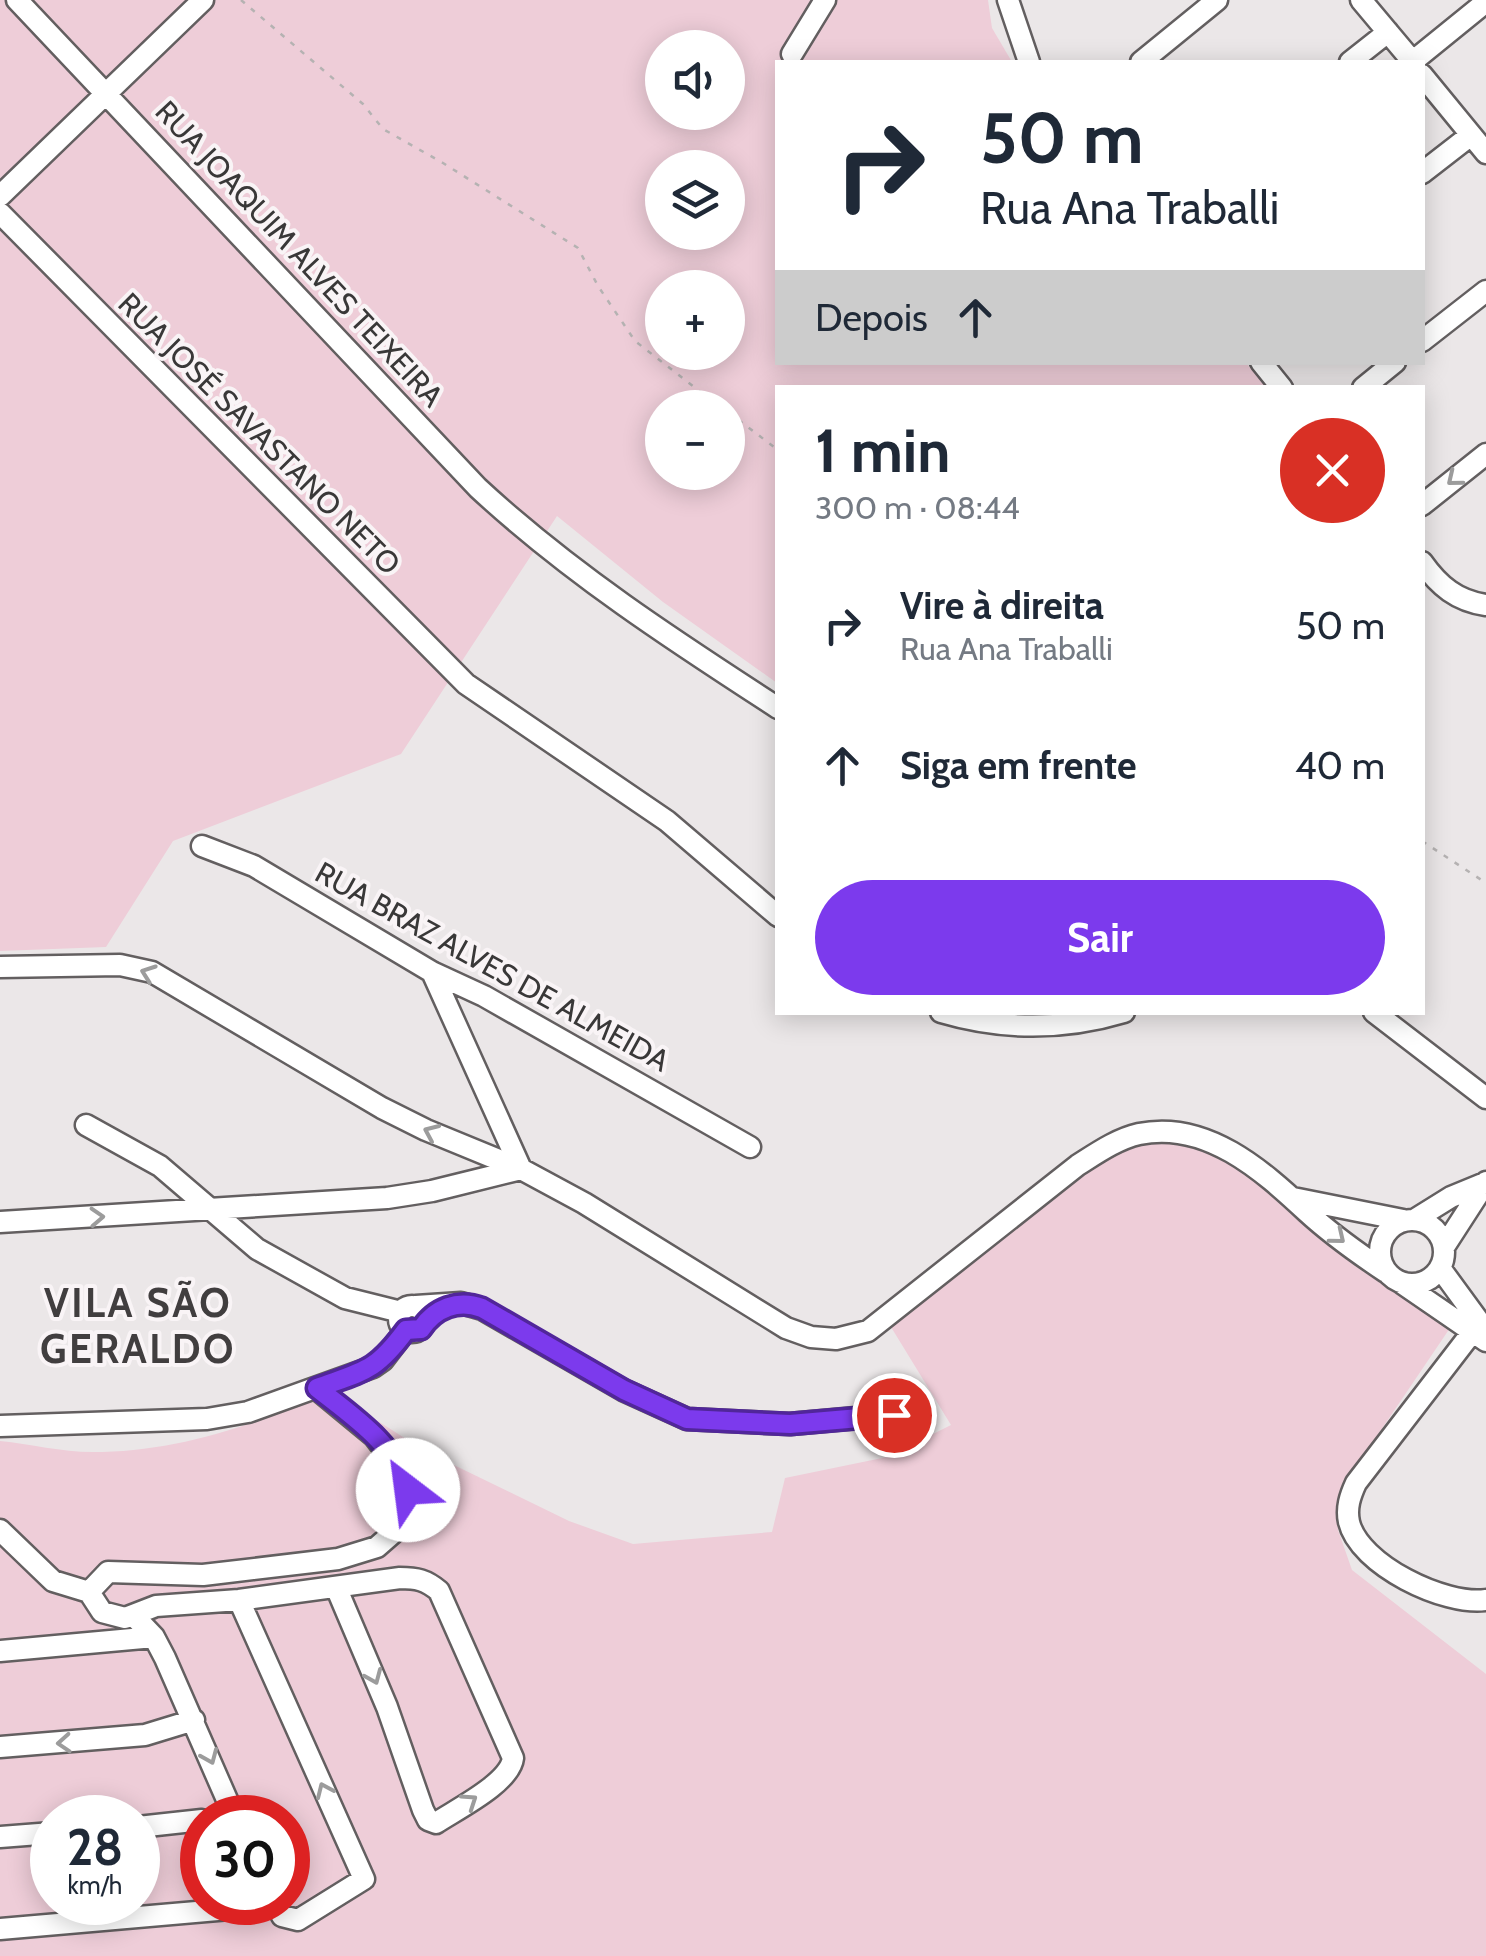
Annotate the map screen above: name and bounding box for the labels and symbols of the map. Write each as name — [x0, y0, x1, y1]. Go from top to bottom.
street label: RUA JOAQUIM ALVES TEIXEIRA — [148, 93, 451, 415]
street label: RUA JOSÉ SAVASTANO NETO — [111, 285, 408, 582]
one-way arrow — [1448, 467, 1466, 485]
street label: RUA BRAZ ALVES DE ALMEIDA — [309, 854, 676, 1080]
one-way arrow — [140, 965, 158, 985]
one-way arrow — [423, 1124, 441, 1144]
one-way arrow — [90, 1207, 106, 1228]
one-way arrow — [1327, 1225, 1345, 1242]
district label: VILA SÃO GERALDO — [40, 1278, 236, 1373]
pin — [852, 1373, 937, 1458]
position arrow — [356, 1438, 460, 1542]
one-way arrow — [362, 1667, 382, 1685]
one-way arrow — [56, 1732, 72, 1754]
one-way arrow — [198, 1747, 218, 1765]
one-way arrow — [316, 1782, 336, 1800]
one-way arrow — [459, 1794, 477, 1813]
speed limit sign: 30 — [180, 1795, 310, 1925]

